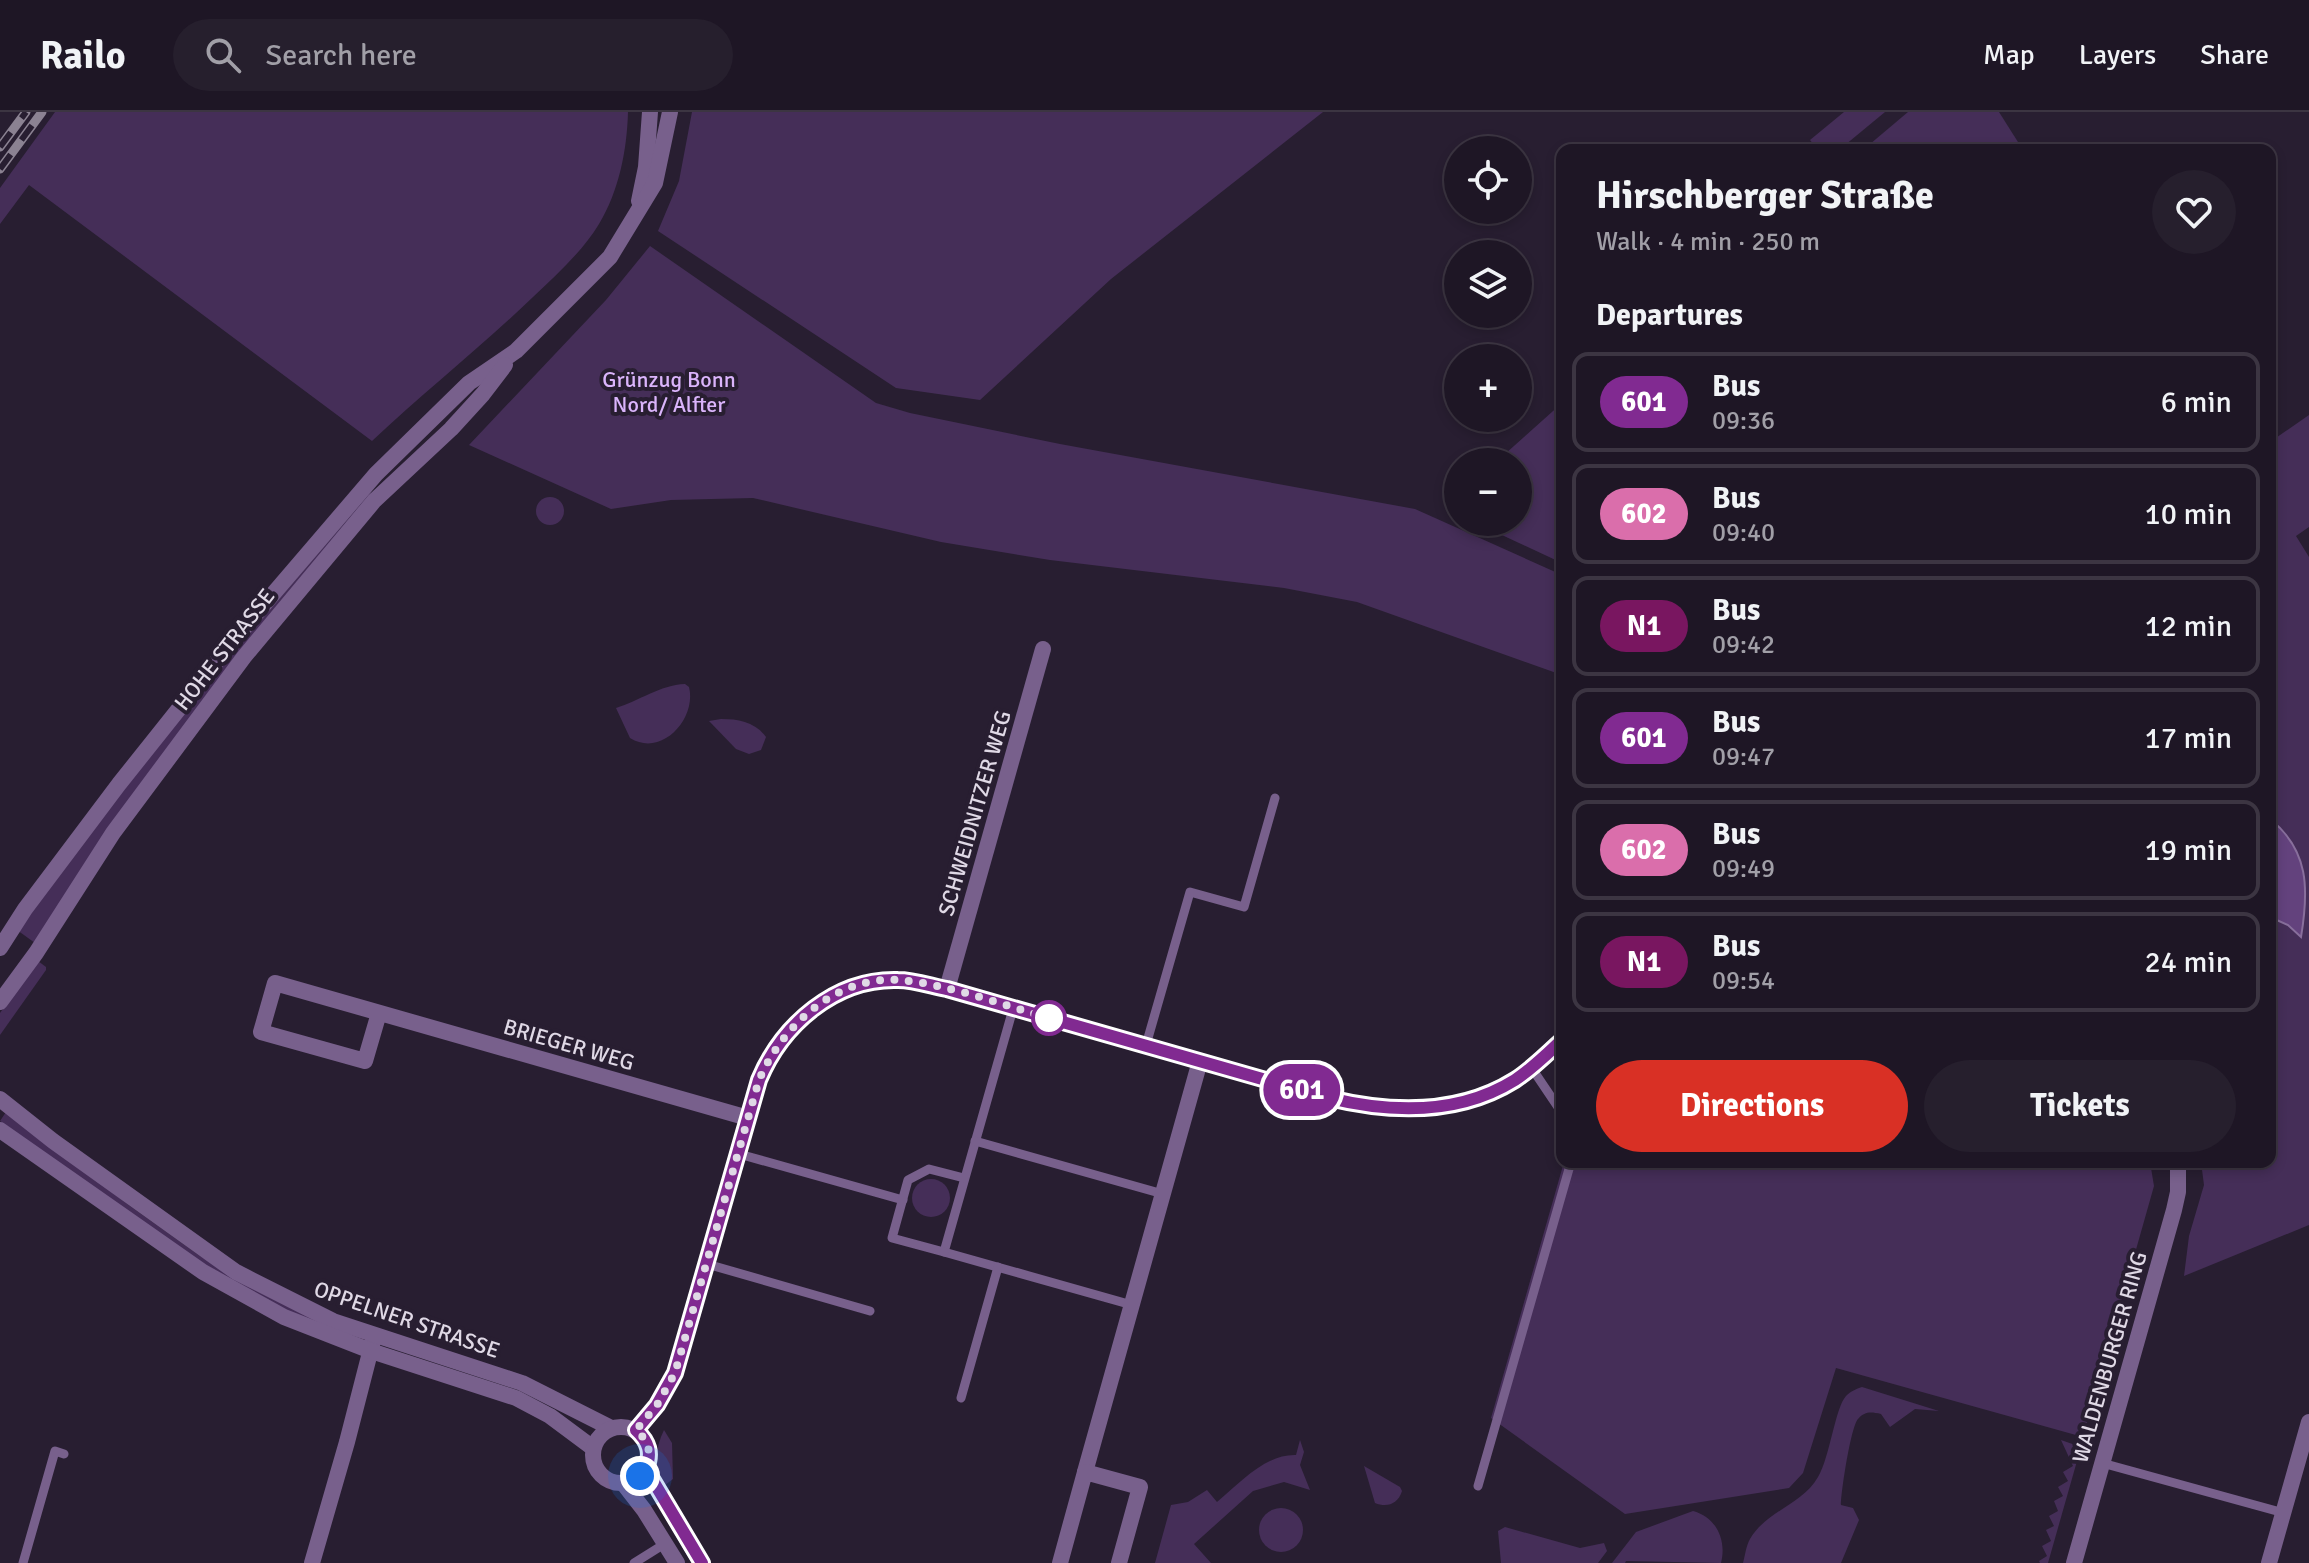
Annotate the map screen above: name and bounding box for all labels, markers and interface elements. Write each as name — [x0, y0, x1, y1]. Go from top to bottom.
search box — [173, 19, 733, 91]
text: Railo — [40, 32, 125, 79]
icon: search — [201, 33, 245, 77]
text: Search here — [265, 37, 417, 74]
text: Map — [1983, 38, 2035, 72]
text: Layers — [2079, 38, 2156, 72]
text: Share — [2200, 38, 2269, 72]
map controls — [1444, 136, 1532, 536]
button: locate — [1444, 136, 1532, 224]
button: heart — [2152, 170, 2236, 254]
text: Hirschberger Straße — [1596, 172, 1934, 219]
text: Walk · 4 min · 250 m — [1596, 226, 1820, 258]
button: layers — [1444, 240, 1532, 328]
text: Departures — [1596, 297, 1743, 334]
button: + — [1444, 344, 1532, 432]
park label: Grünzug Bonn Nord/ Alfter — [602, 366, 736, 418]
text: Bus — [1712, 368, 1760, 405]
text: 6 min — [2161, 384, 2232, 421]
text: 601 — [1621, 385, 1667, 419]
text: 09:36 — [1712, 405, 1775, 437]
button: − — [1444, 448, 1532, 536]
text: Bus — [1712, 480, 1760, 517]
text: 10 min — [2145, 496, 2232, 533]
text: 602 — [1621, 497, 1667, 531]
text: 09:40 — [1712, 517, 1775, 549]
street label: HOHE STRASSE — [168, 583, 280, 716]
text: Bus — [1712, 592, 1760, 629]
text: 12 min — [2145, 608, 2232, 645]
text: N1 — [1627, 609, 1661, 643]
text: 09:42 — [1712, 629, 1775, 661]
text: Bus — [1712, 704, 1760, 741]
street label: SCHWEIDNITZER WEG — [932, 707, 1017, 919]
text: 17 min — [2145, 720, 2232, 757]
text: 601 — [1621, 721, 1667, 755]
text: 09:47 — [1712, 741, 1775, 773]
text: Bus — [1712, 816, 1760, 853]
text: 19 min — [2145, 832, 2232, 869]
text: 602 — [1621, 833, 1667, 867]
text: 09:49 — [1712, 853, 1775, 885]
text: Bus — [1712, 928, 1760, 965]
text: 24 min — [2145, 944, 2232, 981]
text: N1 — [1627, 945, 1661, 979]
text: 09:54 — [1712, 965, 1775, 997]
unlabelled marker — [1032, 1001, 1066, 1035]
street label: BRIEGER WEG — [500, 1013, 638, 1076]
button: Directions — [1596, 1060, 1908, 1152]
button: Tickets — [1924, 1060, 2236, 1152]
line badge: 601 — [1256, 1064, 1348, 1116]
text: 601 — [1279, 1073, 1325, 1107]
street label: WALDENBURGER RING — [2066, 1248, 2153, 1466]
street label: OPPELNER STRASSE — [310, 1275, 503, 1364]
your location — [620, 1456, 660, 1496]

